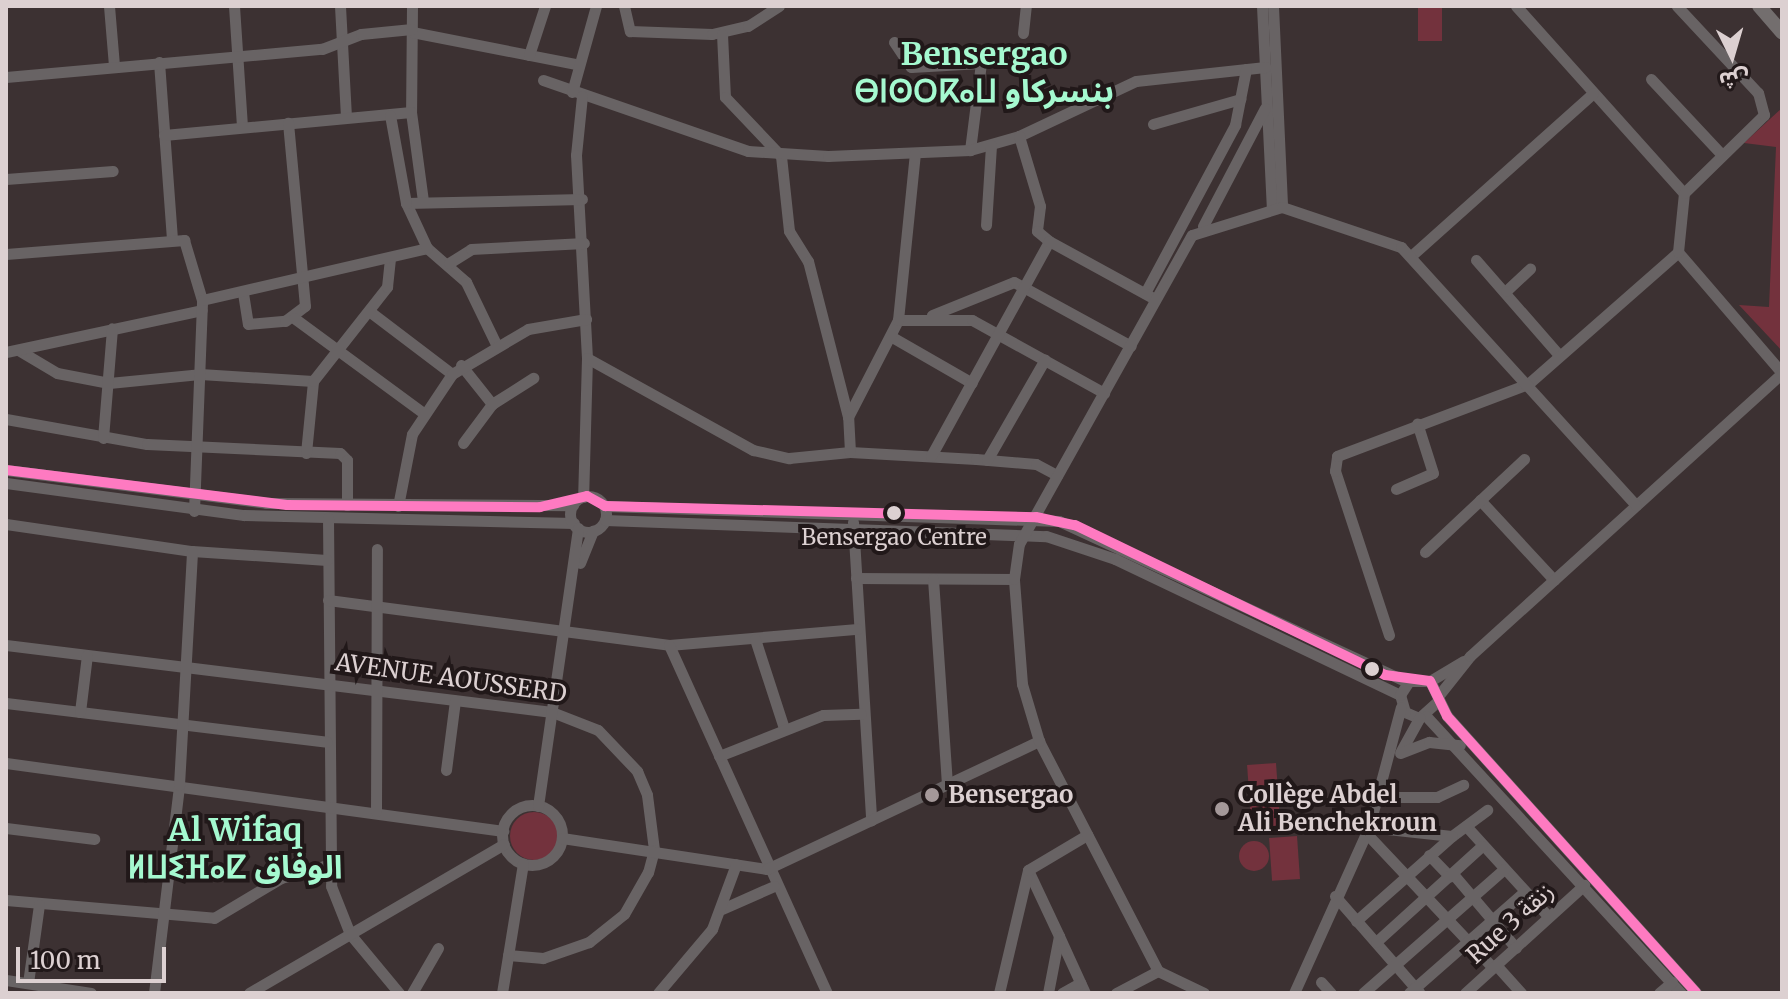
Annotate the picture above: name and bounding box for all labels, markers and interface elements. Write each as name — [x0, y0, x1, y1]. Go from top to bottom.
north arrow — [1692, 16, 1772, 96]
district label: Bensergao ⴱⵏⵙⵔⴽⴰⵡ بنسركاو — [854, 36, 1114, 111]
text: ش — [1718, 65, 1750, 95]
marker: Bensergao Centre — [886, 505, 902, 521]
place label: Bensergao Centre — [801, 525, 987, 551]
street label: AVENUE AOUSSERD — [334, 648, 568, 708]
unlabelled marker — [1364, 661, 1380, 677]
place label: Bensergao — [948, 781, 1073, 809]
place label: Collège Abdel Ali Benchekroun — [1238, 781, 1437, 837]
marker: Bensergao — [923, 786, 941, 804]
marker: Collège Abdel Ali Benchekroun — [1213, 800, 1231, 818]
district label: Al Wifaq ⵍⵡⵉⴼⴰⵇ الوفاق — [128, 812, 342, 887]
street label: Rue 3 زنقة — [1461, 876, 1559, 970]
scale bar — [20, 931, 170, 981]
text: 100 m — [30, 945, 100, 976]

